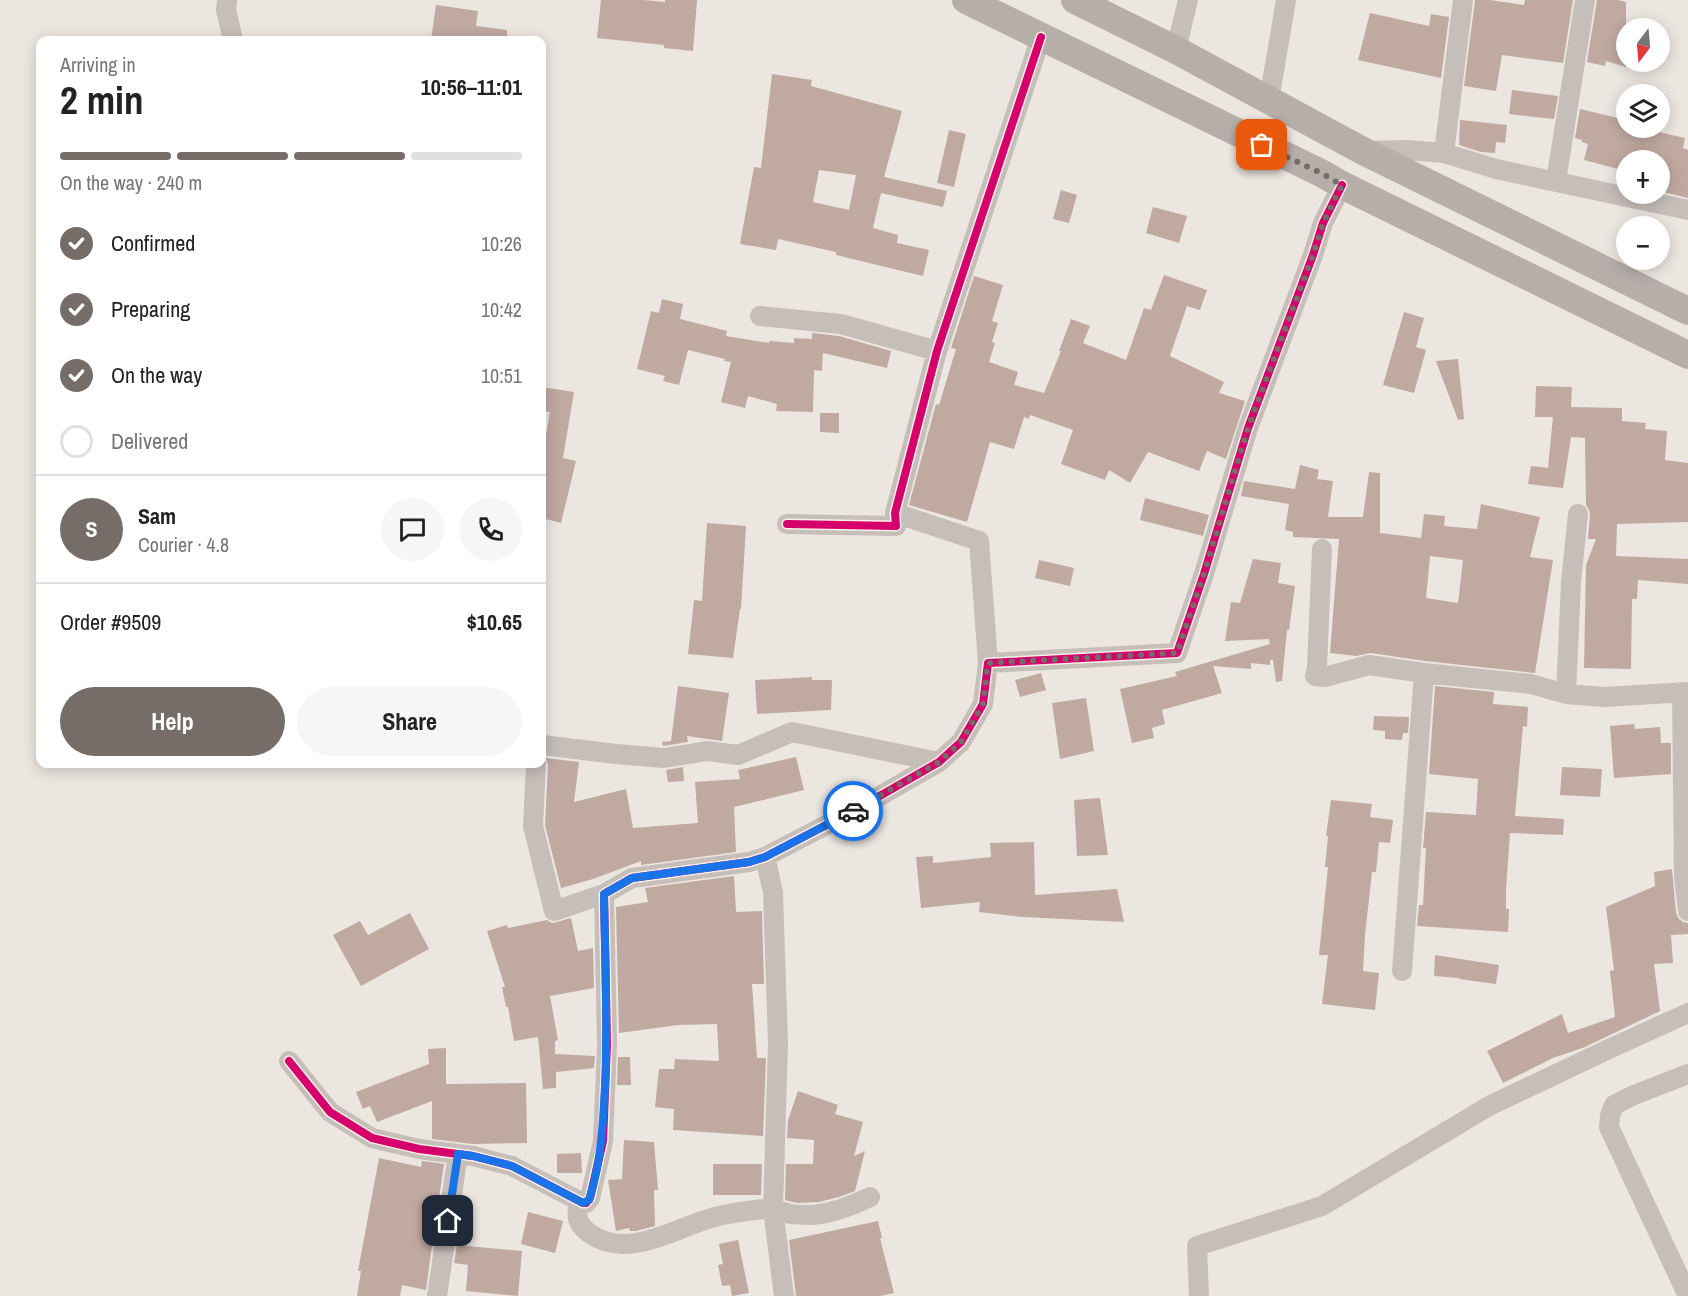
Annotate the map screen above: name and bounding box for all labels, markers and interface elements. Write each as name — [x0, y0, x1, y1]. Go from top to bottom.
north arrow — [1616, 18, 1670, 72]
map controls — [1616, 18, 1670, 270]
text: Arriving in — [60, 51, 136, 78]
text: 10:56–11:01 — [421, 72, 522, 102]
text: 2 min — [60, 74, 144, 126]
button: layers — [1616, 84, 1670, 138]
pin — [1236, 119, 1287, 170]
icon: bag — [1245, 128, 1278, 161]
button: + — [1616, 150, 1670, 204]
text: On the way · 240 m — [60, 169, 202, 196]
button: − — [1616, 216, 1670, 270]
icon: check — [60, 227, 93, 260]
text: Confirmed — [111, 228, 195, 258]
text: 10:26 — [481, 230, 522, 257]
icon: check — [60, 293, 93, 326]
text: Preparing — [111, 294, 190, 324]
text: 10:42 — [481, 296, 522, 323]
icon: check — [60, 359, 93, 392]
text: On the way — [111, 360, 202, 390]
text: 10:51 — [481, 362, 522, 389]
text: Delivered — [111, 426, 188, 456]
button: chat — [381, 498, 444, 561]
button: phone — [459, 498, 522, 561]
text: Sam — [138, 501, 176, 531]
text: S — [85, 514, 98, 544]
text: Courier · 4.8 — [138, 531, 229, 558]
text: Order #9509 — [60, 607, 161, 637]
text: $10.65 — [467, 607, 522, 637]
button: Help — [60, 687, 285, 756]
button: Share — [297, 687, 522, 756]
courier — [823, 781, 883, 841]
icon: car — [837, 795, 870, 828]
pin — [422, 1195, 473, 1246]
icon: home — [431, 1204, 464, 1237]

